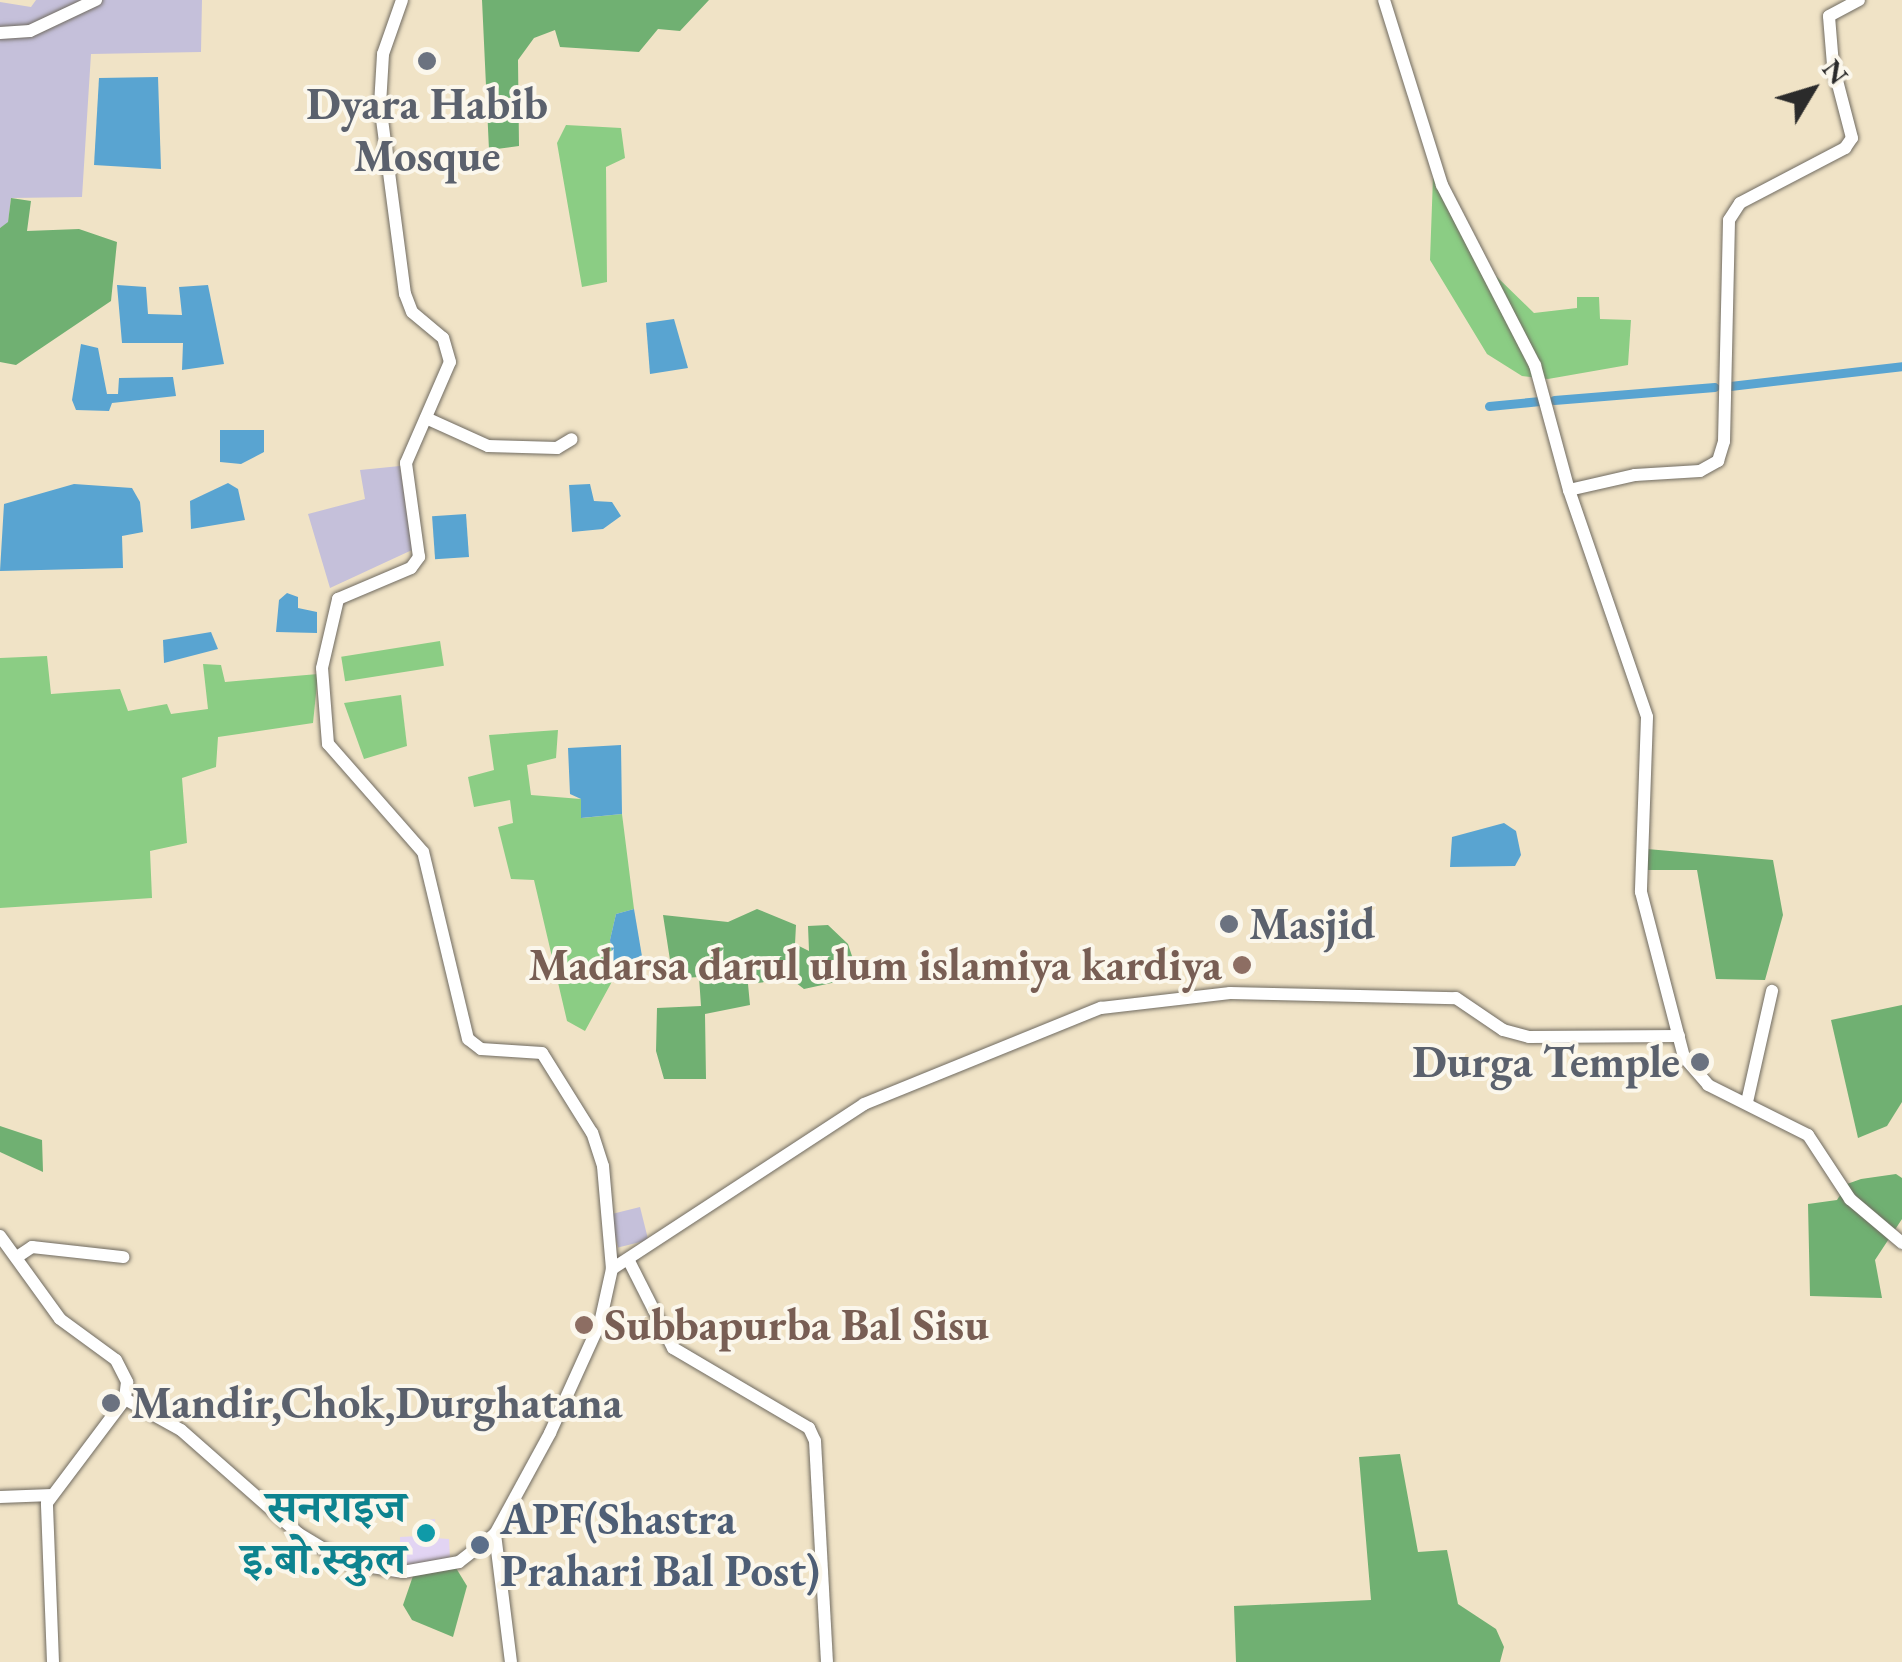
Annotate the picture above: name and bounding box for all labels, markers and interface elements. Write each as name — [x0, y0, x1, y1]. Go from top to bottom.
north arrow — [1762, 40, 1862, 140]
marker: Dyara Habib Mosque — [416, 50, 438, 72]
text: N — [1814, 52, 1857, 92]
place label: Dyara Habib Mosque — [306, 77, 548, 183]
place label: Masjid — [1249, 897, 1375, 951]
marker: Masjid — [1218, 913, 1240, 935]
place label: Madarsa darul ulum islamiya kardiya — [528, 938, 1222, 992]
marker: Madarsa darul ulum islamiya kardiya — [1231, 954, 1253, 976]
place label: Durga Temple — [1412, 1035, 1680, 1089]
marker: Durga Temple — [1689, 1051, 1711, 1073]
place label: Subbapurba Bal Sisu — [604, 1298, 989, 1352]
marker: Subbapurba Bal Sisu — [573, 1314, 595, 1336]
place label: Mandir,Chok,Durghatana — [131, 1376, 622, 1430]
marker: Mandir,Chok,Durghatana — [100, 1392, 122, 1414]
place label: सनराइज इ.बाे.स्कुल — [241, 1480, 406, 1586]
place label: APF(Shastra Prahari Bal Post) — [500, 1492, 820, 1598]
marker: सनराइज इ.बाे.स्कुल — [415, 1522, 437, 1544]
marker: APF(Shastra Prahari Bal Post) — [469, 1534, 491, 1556]

